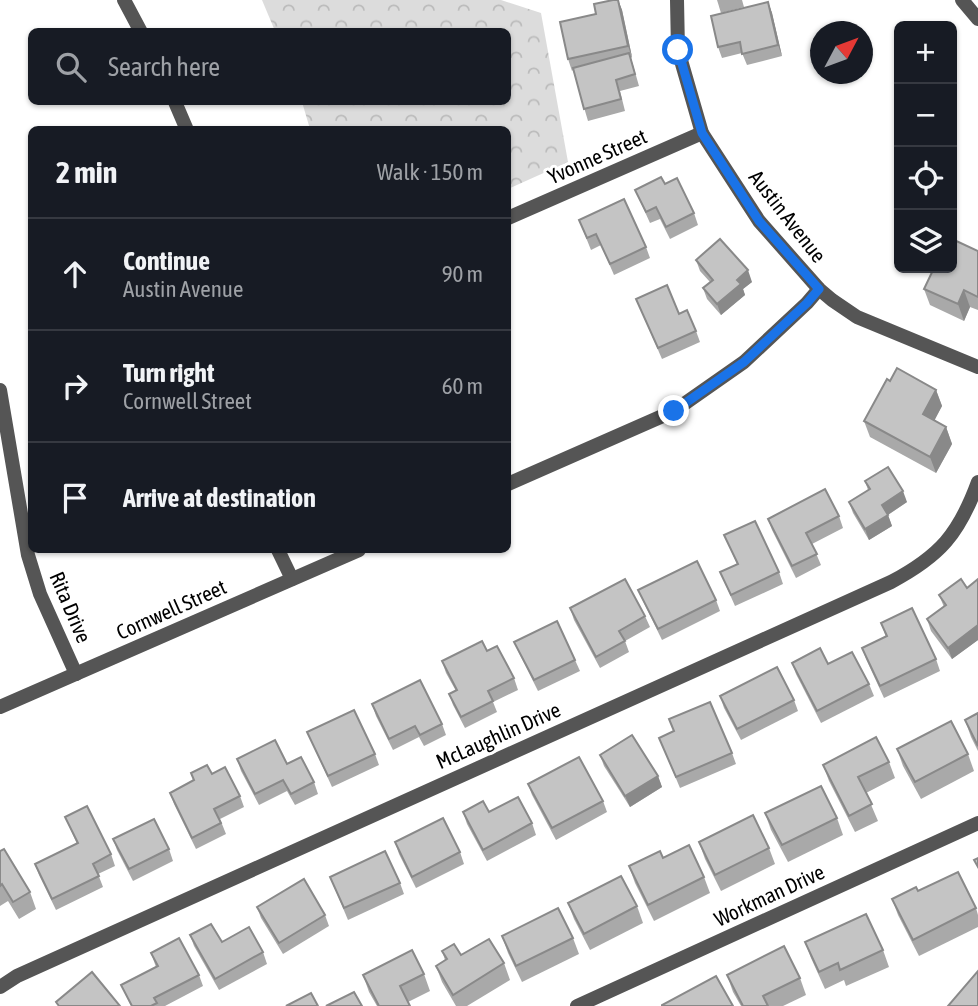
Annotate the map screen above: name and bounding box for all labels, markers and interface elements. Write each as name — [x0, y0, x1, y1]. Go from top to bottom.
north arrow — [810, 21, 873, 84]
map controls — [894, 21, 957, 273]
button: + — [894, 21, 957, 84]
search box — [28, 28, 511, 105]
route start — [662, 34, 693, 65]
icon: search — [52, 48, 90, 86]
text: Search here — [108, 52, 220, 82]
button: − — [894, 84, 957, 147]
street label: Yvonne Street — [544, 124, 650, 188]
button: locate — [894, 147, 957, 210]
text: 2 min — [56, 155, 117, 189]
text: Walk · 150 m — [377, 159, 483, 185]
street label: Austin Avenue — [745, 165, 831, 267]
button: layers — [894, 210, 957, 273]
text: Continue — [123, 246, 210, 276]
icon: ahead — [56, 255, 94, 293]
text: 90 m — [442, 261, 483, 287]
text: Austin Avenue — [123, 276, 243, 302]
text: Turn right — [123, 358, 214, 388]
icon: right — [56, 367, 94, 405]
text: 60 m — [442, 373, 483, 399]
text: Cornwell Street — [123, 388, 252, 414]
route end — [658, 395, 689, 426]
icon: arrive — [56, 479, 94, 517]
text: Arrive at destination — [123, 483, 316, 513]
street label: Rita Drive — [45, 568, 97, 646]
street label: Cornwell Street — [112, 574, 230, 644]
street label: McLaughlin Drive — [432, 697, 564, 773]
street label: Workman Drive — [710, 859, 828, 931]

